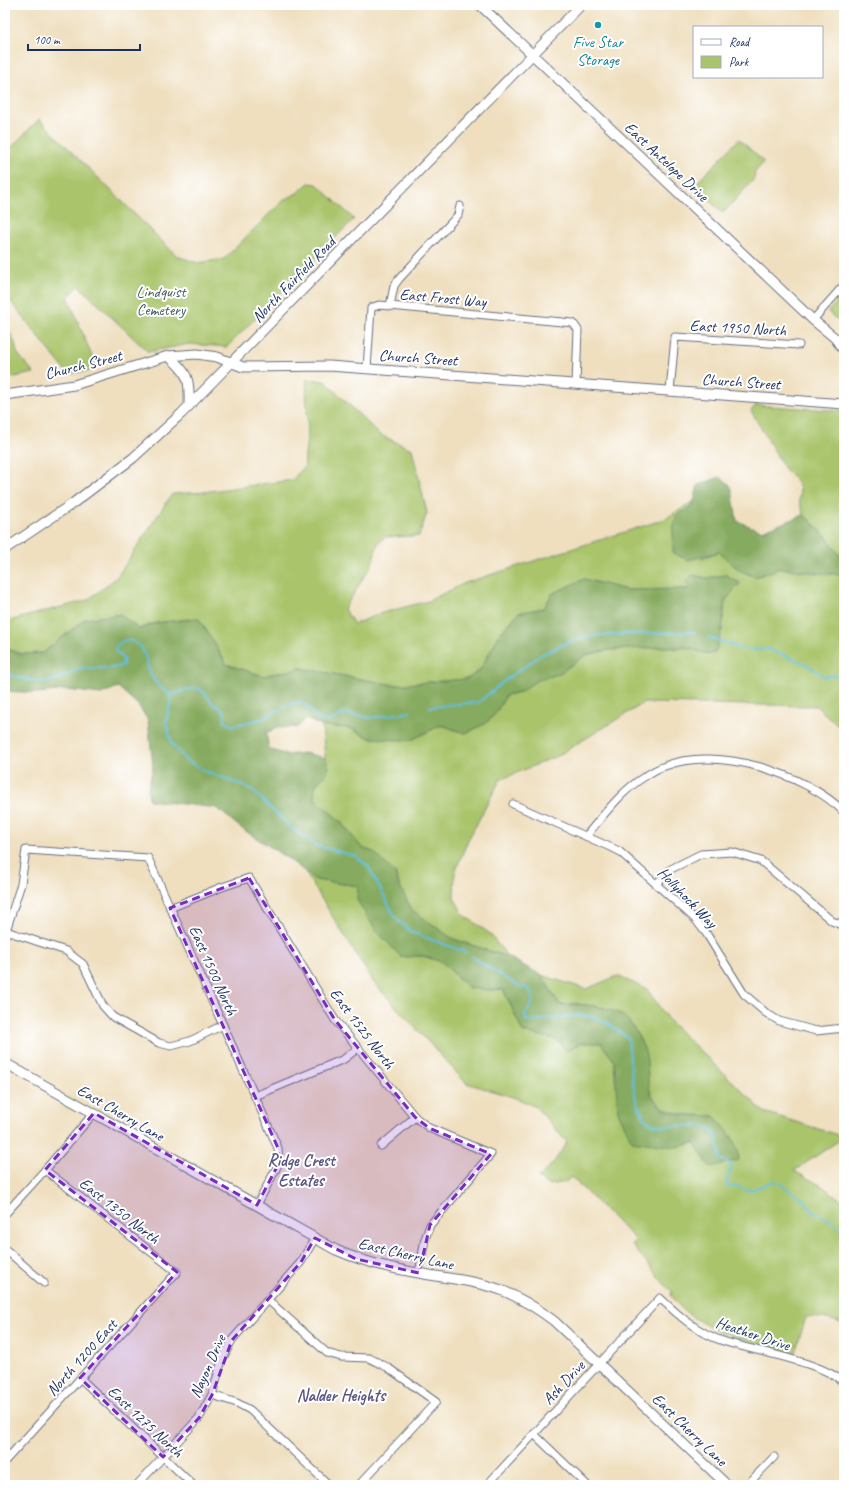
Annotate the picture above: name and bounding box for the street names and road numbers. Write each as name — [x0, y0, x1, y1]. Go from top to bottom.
street label: East Antelope Drive — [620, 118, 714, 207]
street label: North Fairfield Road — [248, 231, 342, 327]
street label: East Frost Way — [399, 284, 489, 312]
street label: East 1950 North — [689, 315, 787, 341]
street label: Church Street — [43, 345, 125, 384]
street label: Church Street — [378, 345, 459, 371]
street label: Church Street — [701, 369, 782, 395]
street label: Hollyhock Way — [653, 863, 722, 934]
street label: East 1500 North — [184, 922, 242, 1019]
street label: East 1525 North — [325, 984, 400, 1074]
street label: East Cherry Lane — [74, 1080, 169, 1147]
street label: East 1350 North — [75, 1173, 164, 1249]
street label: East Cherry Lane — [356, 1233, 457, 1275]
street label: Heather Drive — [713, 1313, 794, 1356]
street label: North 1200 East — [42, 1314, 123, 1400]
street label: Nayon Drive — [185, 1330, 231, 1401]
street label: Ash Drive — [538, 1355, 590, 1409]
street label: East 1275 North — [103, 1382, 188, 1462]
street label: East Cherry Lane — [648, 1389, 732, 1472]

